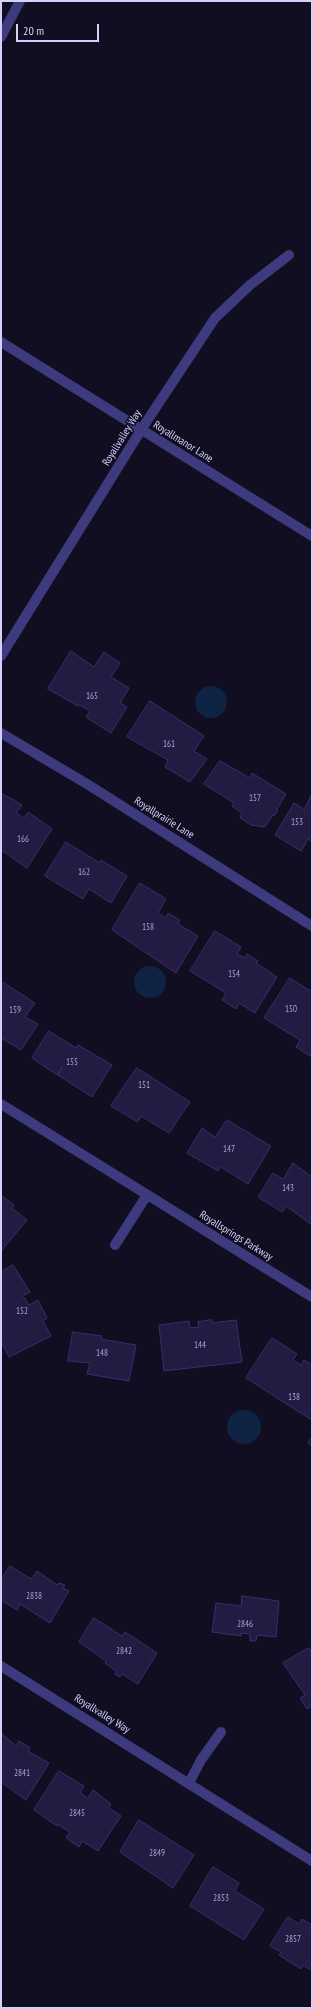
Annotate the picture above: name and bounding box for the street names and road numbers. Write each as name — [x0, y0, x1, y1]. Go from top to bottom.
street label: Royallvalley Way — [100, 408, 144, 468]
street label: Royallmanor Lane — [151, 418, 215, 466]
street label: Royallprairie Lane — [132, 794, 196, 842]
street label: Royallsprings Parkway — [197, 1208, 275, 1264]
street label: Royallvalley Way — [72, 1692, 132, 1736]

